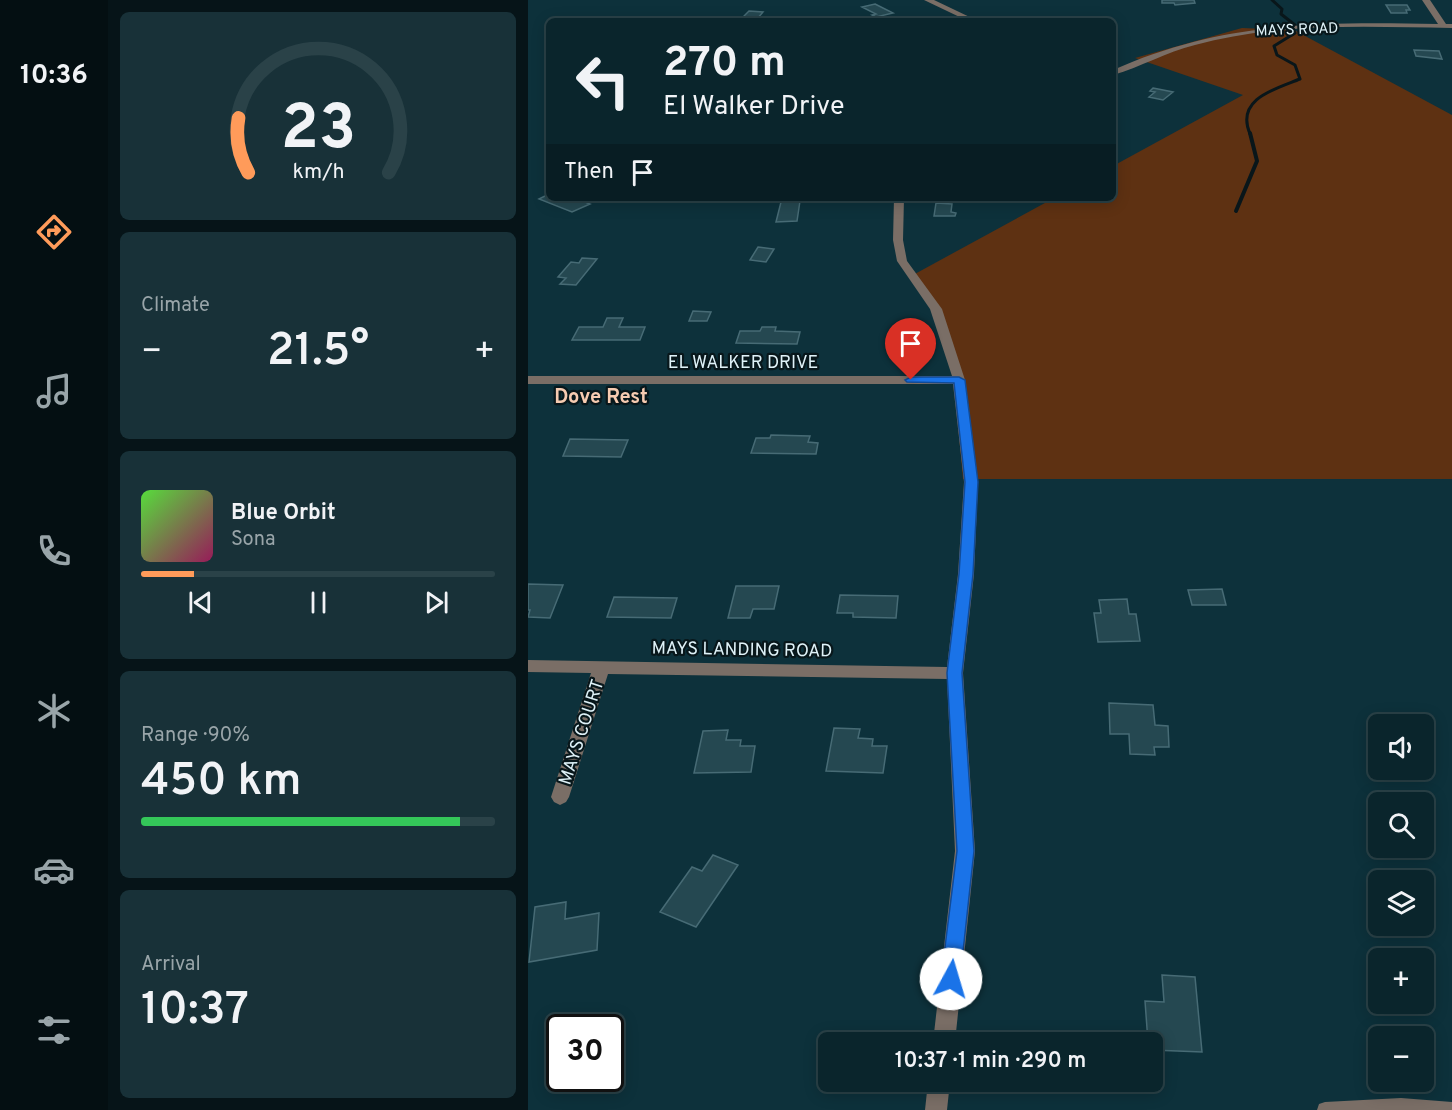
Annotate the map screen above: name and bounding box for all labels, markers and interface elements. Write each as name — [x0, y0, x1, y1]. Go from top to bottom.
street label: MAYS ROAD — [1255, 20, 1339, 41]
text: 270 m — [663, 38, 786, 91]
icon: left — [564, 42, 642, 120]
text: 10:36 — [20, 59, 88, 93]
text: El Walker Drive — [663, 90, 844, 124]
text: 23 — [280, 92, 356, 171]
icon: arrive — [626, 156, 659, 189]
text: km/h — [292, 159, 344, 186]
text: Then — [564, 159, 614, 186]
icon: directions — [33, 211, 75, 253]
text: Climate — [141, 293, 210, 319]
pin — [885, 318, 936, 380]
text: 21.5° — [267, 324, 369, 381]
icon: arrive — [894, 327, 927, 360]
text: − — [141, 332, 162, 374]
text: + — [474, 332, 495, 374]
street label: EL WALKER DRIVE — [668, 352, 818, 375]
icon: music — [33, 370, 75, 412]
district label: Dove Rest — [554, 385, 648, 411]
text: Blue Orbit — [231, 500, 336, 527]
text: Sona — [231, 527, 276, 553]
icon: phone — [33, 530, 75, 572]
icon: previous — [184, 586, 217, 619]
icon: pause — [302, 586, 335, 619]
icon: next — [420, 586, 453, 619]
street label: MAYS LANDING ROAD — [651, 637, 833, 664]
street label: MAYS COURT — [555, 677, 610, 788]
icon: climate — [33, 690, 75, 732]
map controls — [1368, 714, 1434, 1092]
button: sound — [1368, 714, 1434, 780]
text: Range · 90% — [141, 723, 250, 749]
text: 450 km — [141, 754, 301, 811]
button: search — [1368, 792, 1434, 858]
icon: car — [33, 849, 75, 891]
button: layers — [1368, 870, 1434, 936]
position arrow — [919, 947, 983, 1011]
button: + — [1368, 948, 1434, 1014]
text: Arrival — [141, 952, 201, 978]
text: 10:37 — [141, 983, 249, 1040]
icon: filters — [33, 1009, 75, 1051]
speed limit sign: 30 — [546, 1014, 624, 1092]
button: − — [1368, 1026, 1434, 1092]
text: 10:37 · 1 min · 290 m — [895, 1048, 1086, 1075]

